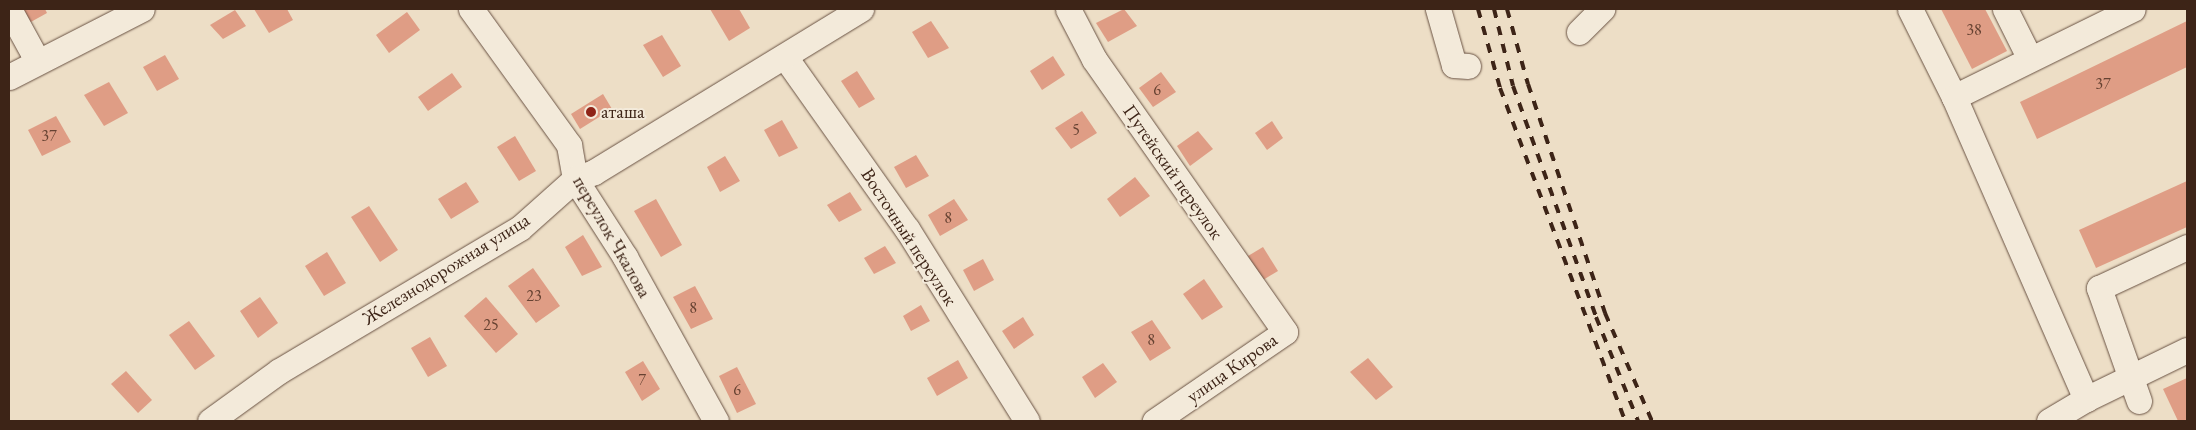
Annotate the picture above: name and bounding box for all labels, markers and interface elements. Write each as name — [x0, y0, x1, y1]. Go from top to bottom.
house number: 38 — [1966, 20, 1982, 40]
house number: 37 — [2095, 74, 2111, 94]
house number: 6 — [1153, 80, 1161, 100]
street label: Путейский переулок — [1118, 100, 1228, 244]
place label: аташа — [601, 101, 645, 123]
marker: аташа — [585, 106, 597, 118]
house number: 5 — [1072, 120, 1080, 140]
house number: 37 — [41, 126, 57, 146]
street label: Восточный переулок — [856, 164, 962, 310]
street label: переулок Чкалова — [568, 172, 656, 302]
street label: Железнодорожная улица — [358, 208, 534, 330]
house number: 8 — [944, 208, 952, 228]
house number: 23 — [526, 286, 542, 306]
house number: 8 — [689, 298, 697, 318]
house number: 25 — [483, 315, 499, 335]
street label: улица Кирова — [1182, 328, 1282, 408]
house number: 8 — [1147, 330, 1155, 350]
house number: 7 — [638, 370, 646, 390]
house number: 6 — [733, 380, 741, 400]

